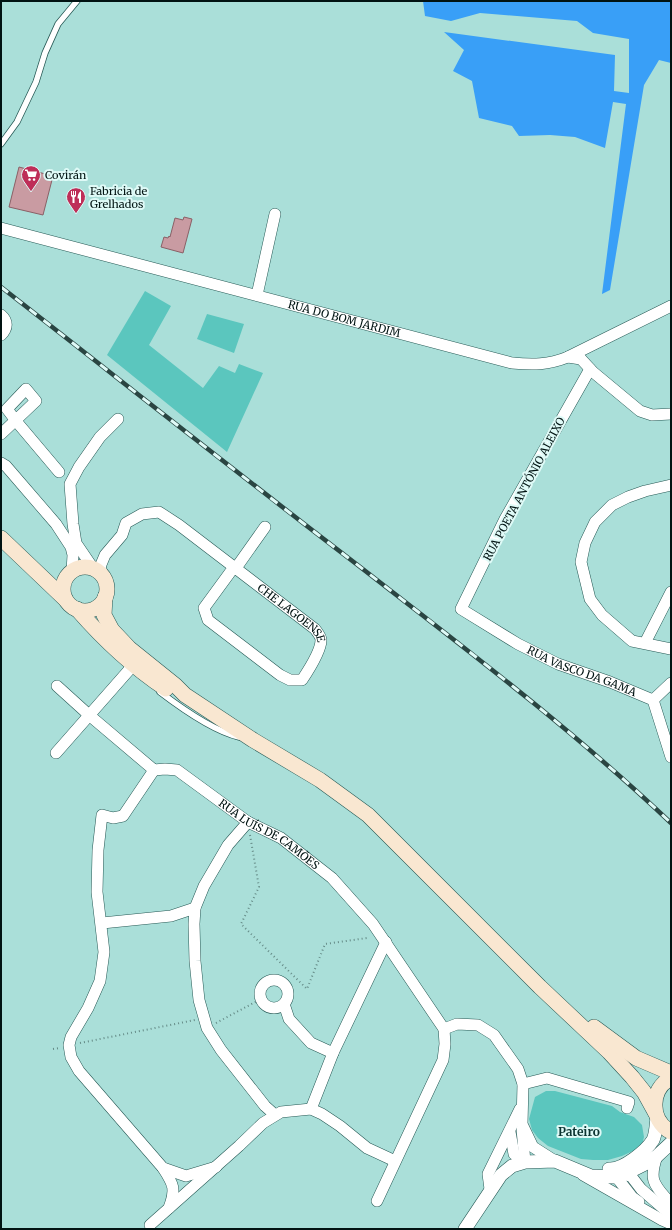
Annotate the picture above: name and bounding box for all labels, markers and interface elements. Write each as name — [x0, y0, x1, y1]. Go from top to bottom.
supermarket icon: Covirán — [20, 164, 42, 192]
place label: Covirán — [45, 168, 87, 182]
place label: Fabricia de Grelhados — [90, 184, 147, 211]
restaurant icon: Fabricia de Grelhados — [65, 186, 87, 214]
street label: RUA DO BOM JARDIM — [286, 297, 402, 340]
street label: RUA POETA ANTÓNIO ALEIXO — [480, 415, 568, 563]
street label: CHE LAGOENSE — [255, 581, 328, 643]
street label: RUA VASCO DA GAMA — [525, 643, 639, 699]
street label: RUA LUÍS DE CAMÕES — [216, 796, 323, 873]
district label: Pateiro — [558, 1124, 600, 1139]

